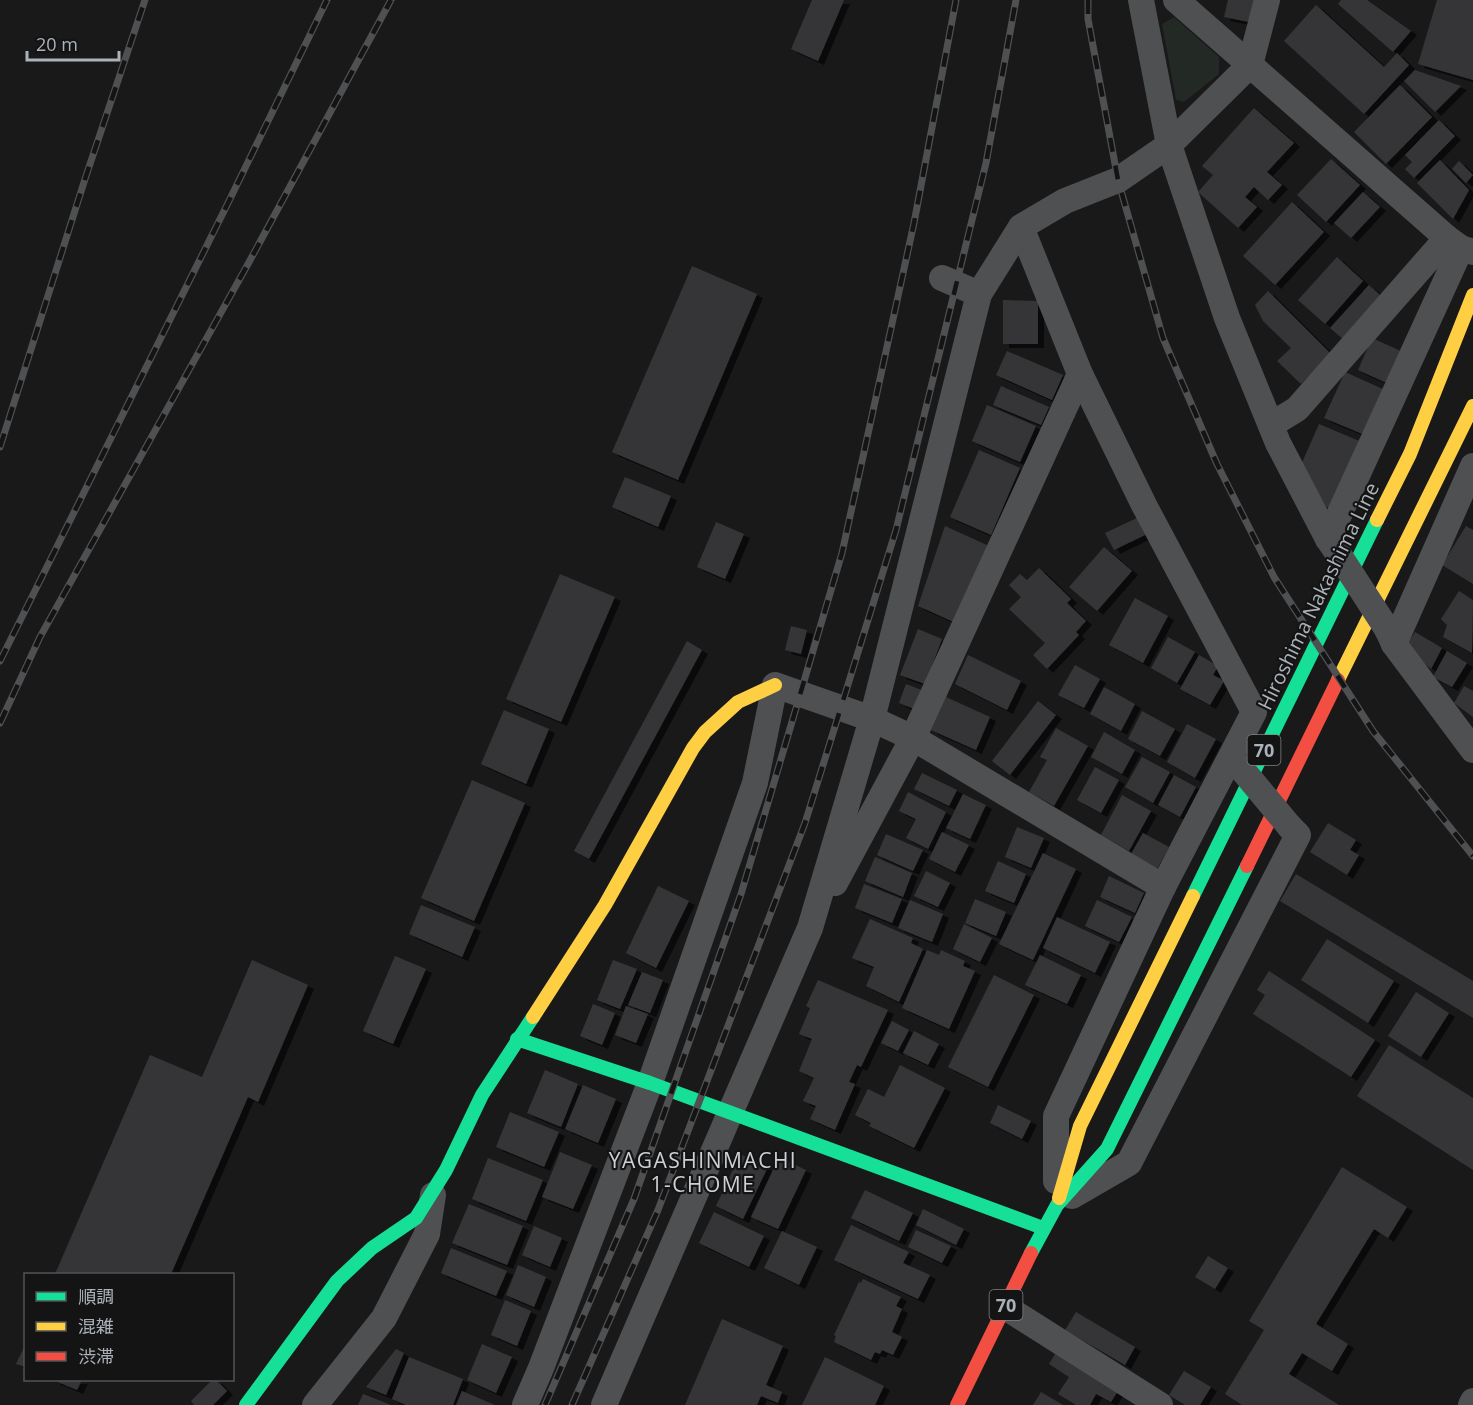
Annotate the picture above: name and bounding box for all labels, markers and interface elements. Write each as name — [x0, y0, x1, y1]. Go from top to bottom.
scale bar — [27, 24, 118, 62]
text: 20 m — [36, 32, 78, 56]
street label: Hiroshima Nakashima Line — [1251, 478, 1385, 714]
road number: 70 — [1248, 735, 1280, 765]
district label: YAGASHINMACHI 1-CHOME — [609, 1146, 797, 1198]
legend — [24, 1273, 234, 1381]
text: 順調 — [78, 1284, 114, 1308]
road number: 70 — [990, 1290, 1022, 1320]
text: 混雑 — [78, 1314, 114, 1338]
text: 渋滞 — [78, 1344, 114, 1368]

